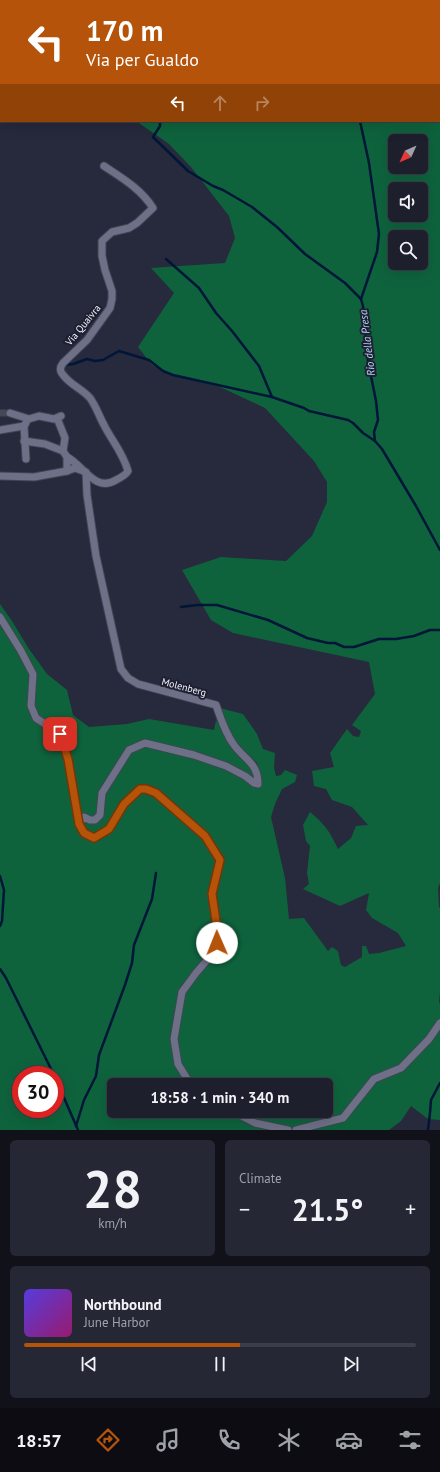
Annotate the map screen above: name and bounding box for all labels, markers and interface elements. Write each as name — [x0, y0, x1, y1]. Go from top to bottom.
text: 170 m — [86, 12, 163, 49]
icon: left — [20, 16, 72, 68]
text: Via per Gualdo — [86, 48, 199, 71]
icon: left — [167, 92, 189, 114]
icon: ahead — [209, 92, 231, 114]
icon: right — [251, 92, 273, 114]
north arrow — [388, 134, 428, 174]
map controls — [388, 134, 428, 270]
button: sound — [388, 182, 428, 222]
button: search — [388, 230, 428, 270]
street label: Via Quaivra — [62, 302, 104, 349]
water label: Rio della Presa — [356, 308, 378, 377]
street label: Molenberg — [160, 675, 208, 699]
pin — [43, 717, 77, 751]
icon: arrive — [49, 723, 71, 745]
position arrow — [196, 922, 238, 964]
speed limit sign: 30 — [12, 1066, 64, 1118]
text: 18:58 · 1 min · 340 m — [151, 1088, 289, 1107]
text: 28 — [83, 1155, 142, 1222]
text: Climate — [239, 1170, 282, 1187]
text: 21.5° — [292, 1190, 363, 1229]
text: − — [239, 1195, 250, 1223]
text: + — [405, 1195, 416, 1223]
text: km/h — [98, 1215, 127, 1232]
text: Northbound — [84, 1295, 161, 1314]
text: June Harbor — [84, 1314, 150, 1331]
icon: previous — [78, 1353, 100, 1375]
icon: pause — [209, 1353, 231, 1375]
icon: next — [340, 1353, 362, 1375]
icon: directions — [94, 1426, 122, 1454]
icon: music — [154, 1426, 182, 1454]
icon: phone — [215, 1426, 243, 1454]
icon: climate — [275, 1426, 303, 1454]
icon: car — [335, 1426, 363, 1454]
icon: filters — [396, 1426, 424, 1454]
text: 18:57 — [16, 1429, 62, 1452]

